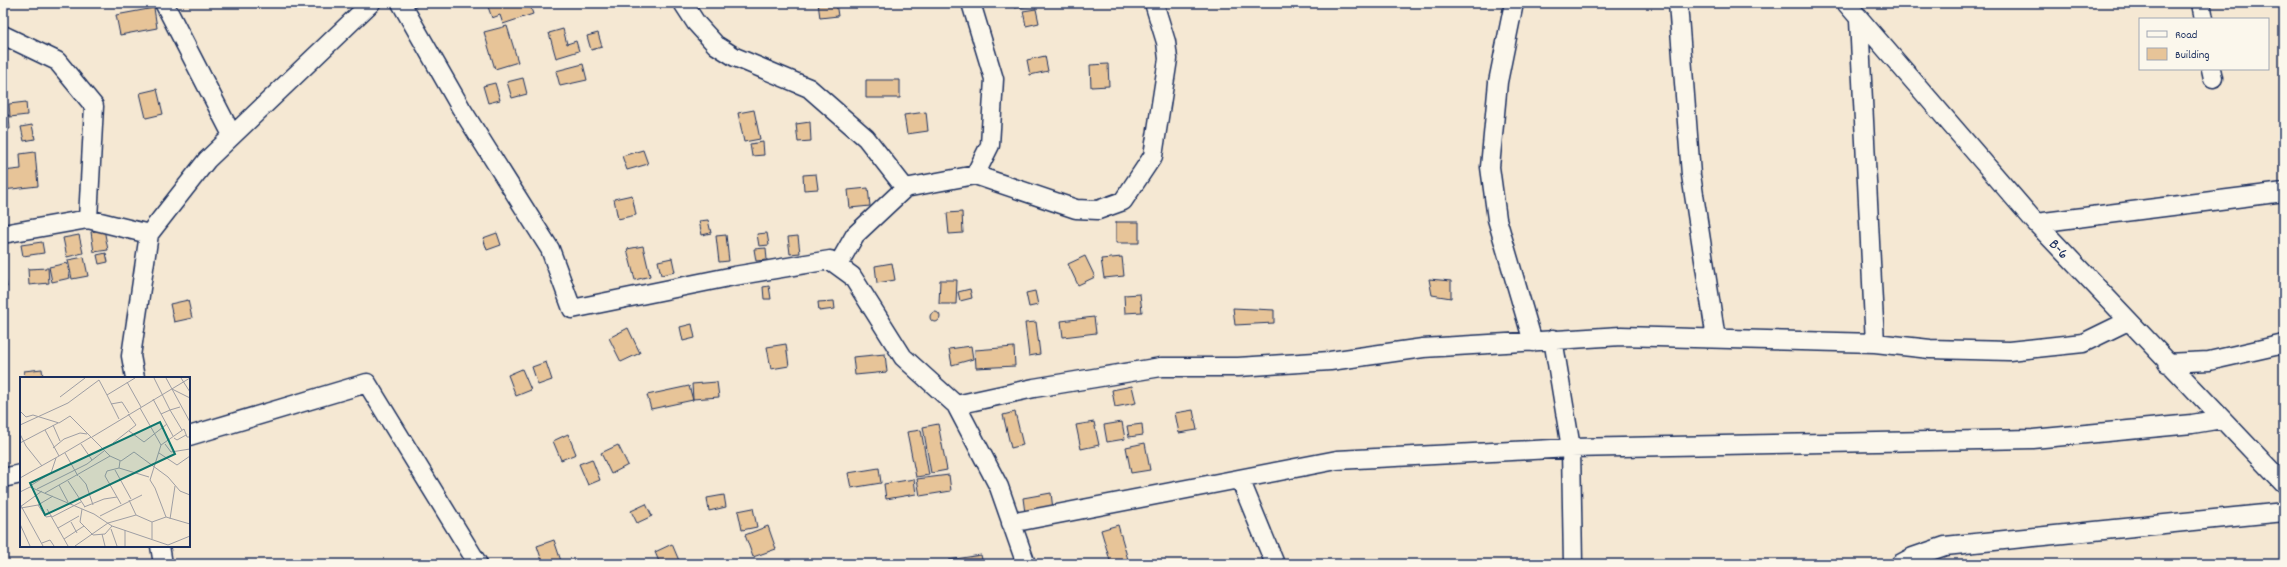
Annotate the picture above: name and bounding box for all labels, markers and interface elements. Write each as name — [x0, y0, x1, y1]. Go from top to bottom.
legend — [2139, 18, 2269, 70]
text: Road — [2175, 27, 2197, 44]
text: Building — [2175, 47, 2210, 64]
street label: B-6 — [2043, 234, 2074, 265]
inset map — [20, 377, 190, 547]

